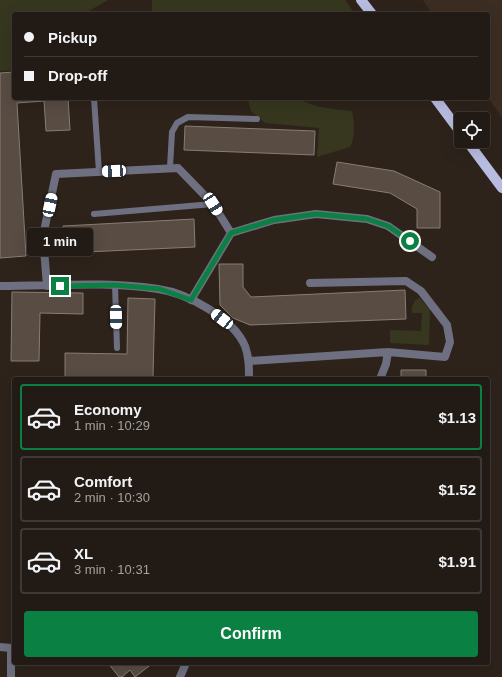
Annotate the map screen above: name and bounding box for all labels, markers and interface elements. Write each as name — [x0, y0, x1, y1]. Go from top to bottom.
text: Pickup — [48, 29, 97, 46]
text: Drop-off — [48, 67, 107, 84]
map controls — [454, 112, 490, 148]
button: locate — [454, 112, 490, 148]
car — [102, 164, 126, 178]
car — [201, 191, 225, 217]
car — [42, 192, 58, 218]
callout: 1 min — [27, 228, 93, 256]
route start — [401, 232, 419, 250]
text: 1 min — [43, 234, 77, 249]
route end — [51, 277, 69, 295]
car — [110, 305, 122, 329]
car — [209, 307, 235, 331]
icon: car — [26, 399, 62, 435]
text: Economy — [74, 401, 142, 418]
text: $1.13 — [438, 409, 476, 426]
text: 1 min · 10:29 — [74, 418, 150, 433]
icon: car — [26, 471, 62, 507]
text: Comfort — [74, 473, 132, 490]
text: $1.52 — [438, 481, 476, 498]
text: 2 min · 10:30 — [74, 490, 150, 505]
icon: car — [26, 543, 62, 579]
text: XL — [74, 545, 93, 562]
text: $1.91 — [438, 553, 476, 570]
text: 3 min · 10:31 — [74, 562, 150, 577]
button: Confirm — [24, 611, 478, 657]

